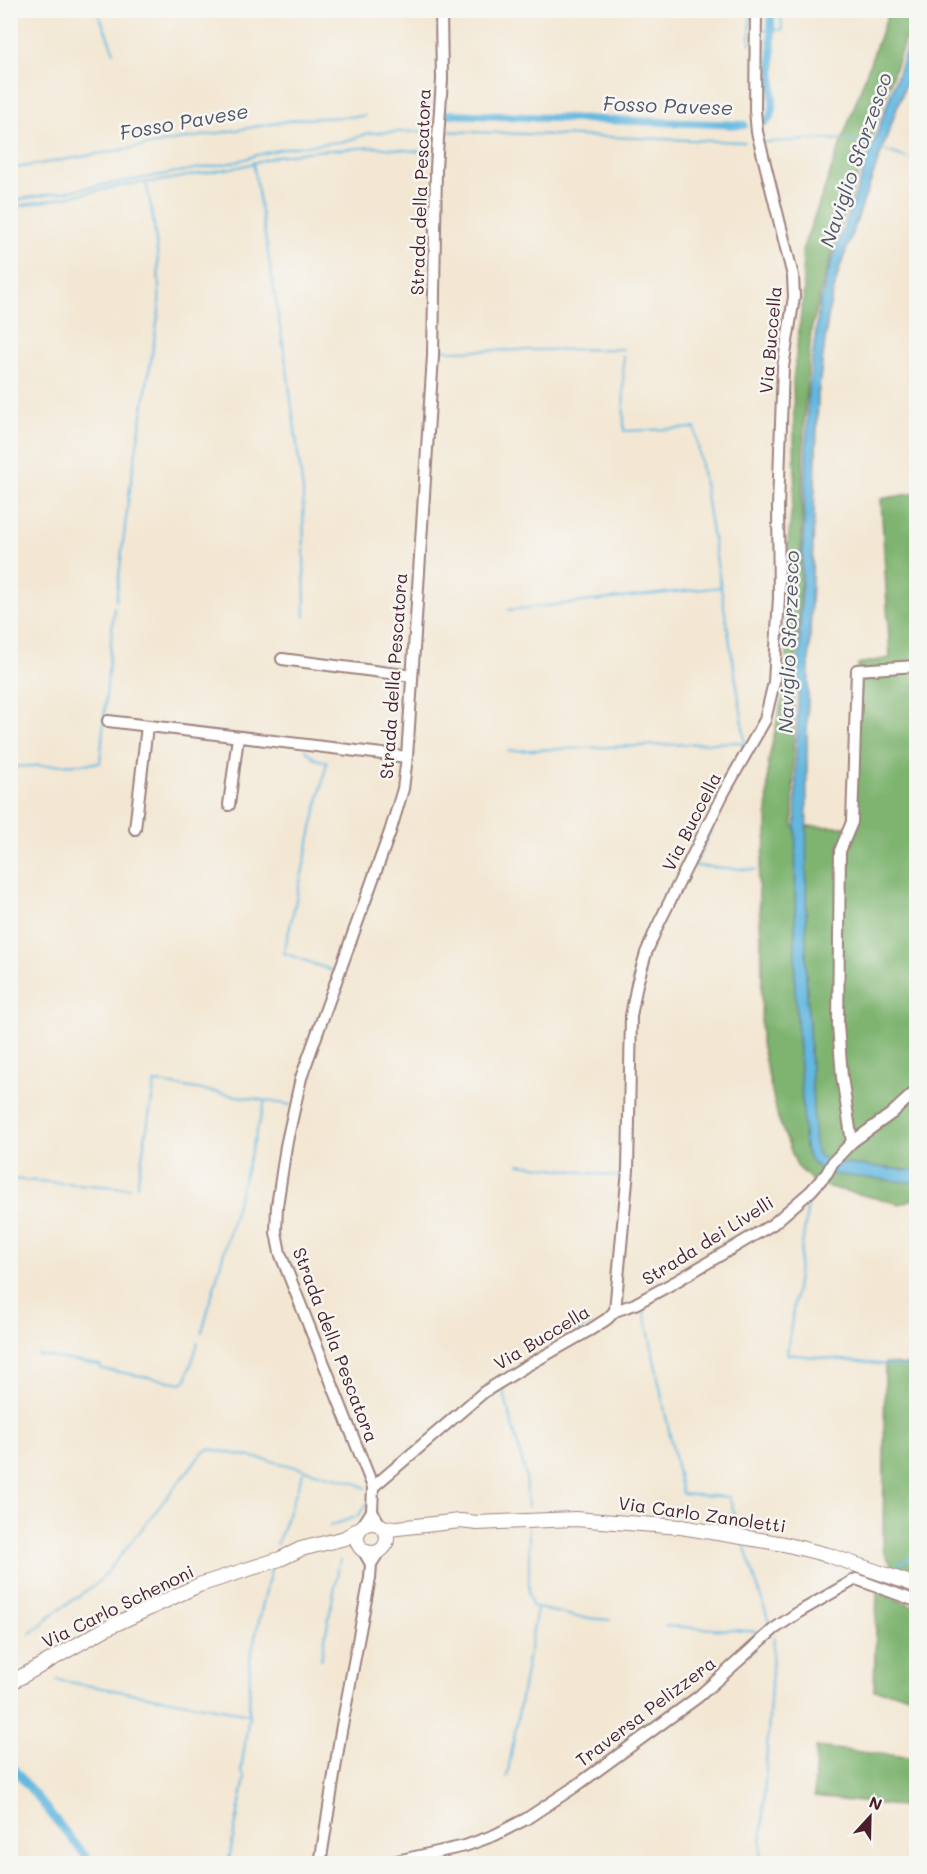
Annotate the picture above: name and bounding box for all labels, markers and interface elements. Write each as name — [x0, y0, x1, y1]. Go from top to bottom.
water label: Naviglio Sforzesco — [813, 69, 897, 250]
street label: Strada della Pescatora — [404, 88, 436, 296]
water label: Fosso Pavese — [602, 90, 734, 120]
water label: Fosso Pavese — [117, 97, 250, 145]
street label: Via Buccella — [753, 285, 787, 395]
water label: Naviglio Sforzesco — [772, 550, 804, 734]
street label: Strada della Pescatora — [374, 572, 412, 780]
street label: Via Buccella — [656, 768, 726, 875]
street label: Strada dei Livelli — [637, 1190, 778, 1290]
street label: Strada della Pescatora — [288, 1244, 384, 1445]
street label: Via Buccella — [489, 1299, 594, 1375]
street label: Via Carlo Zanoletti — [617, 1490, 788, 1538]
street label: Via Carlo Schenoni — [38, 1559, 198, 1653]
street label: Traversa Pelizzera — [571, 1651, 720, 1772]
north arrow — [840, 1787, 900, 1847]
text: N — [866, 1791, 885, 1815]

